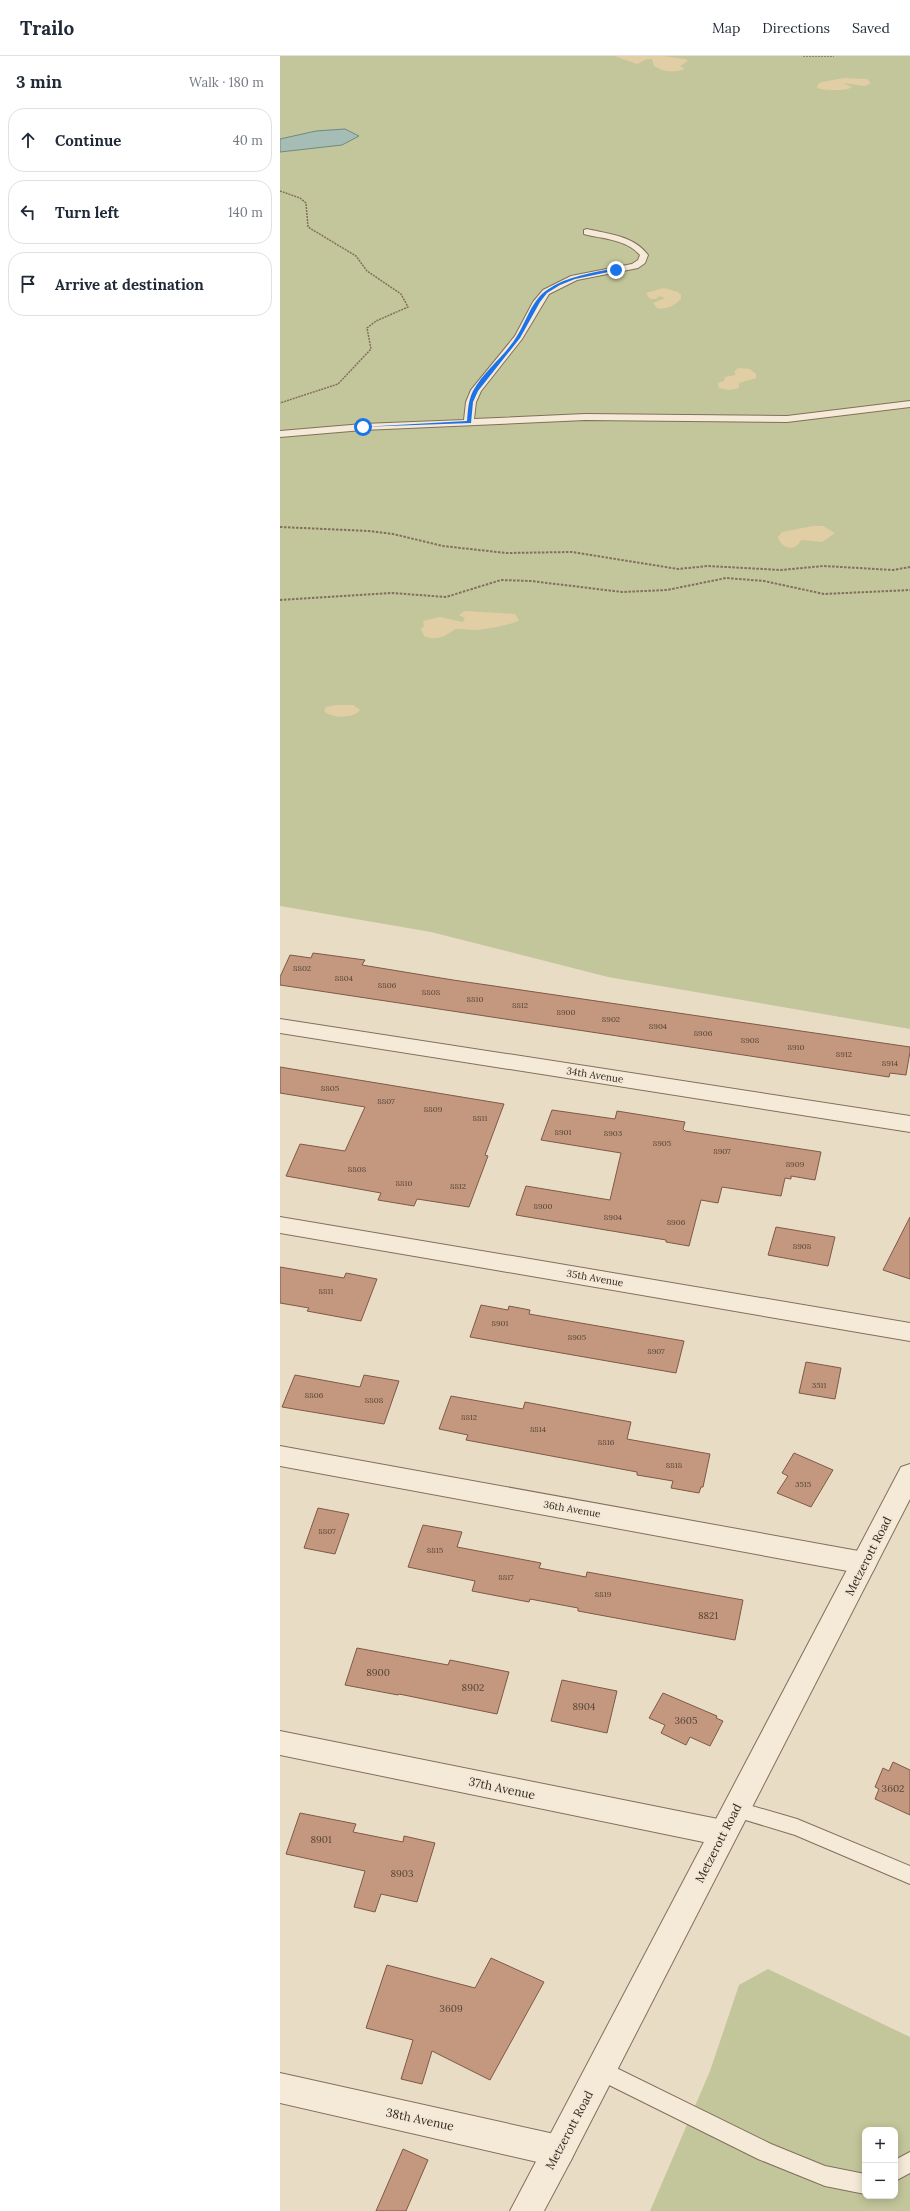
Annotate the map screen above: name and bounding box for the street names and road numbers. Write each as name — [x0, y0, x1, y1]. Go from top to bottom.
street label: 34th Avenue — [566, 1064, 625, 1086]
street label: 35th Avenue — [566, 1267, 625, 1289]
street label: 36th Avenue — [542, 1498, 602, 1521]
street label: Metzerott Road — [842, 1514, 894, 1598]
street label: 37th Avenue — [467, 1774, 537, 1802]
street label: Metzerott Road — [692, 1801, 744, 1885]
street label: Metzerott Road — [542, 2088, 596, 2172]
street label: 38th Avenue — [385, 2104, 456, 2134]

